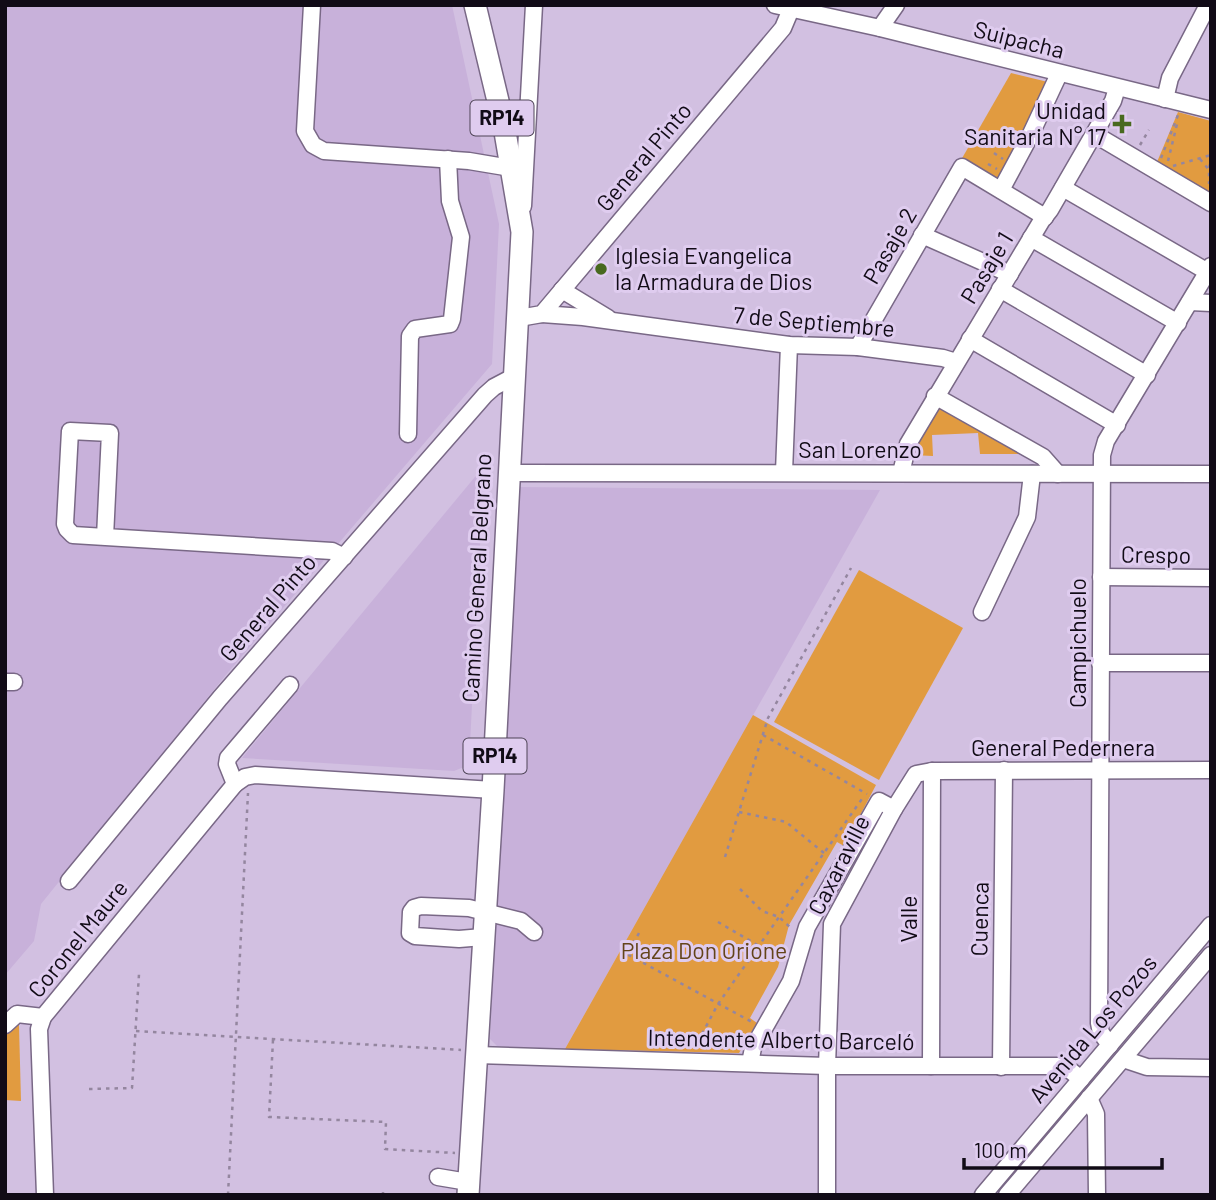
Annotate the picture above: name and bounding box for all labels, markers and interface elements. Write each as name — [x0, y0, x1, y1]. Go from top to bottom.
street label: Suipacha — [971, 14, 1067, 64]
street label: General Pinto — [590, 96, 697, 216]
place label: Unidad Sanitaria N° 17 — [964, 96, 1106, 150]
road number: RP14 — [470, 100, 534, 136]
marker: Unidad Sanitaria N° 17 — [1112, 114, 1132, 134]
street label: Pasaje 2 — [856, 203, 922, 288]
street label: Pasaje 1 — [954, 227, 1018, 308]
place label: Iglesia Evangelica la Armadura de Dios — [615, 241, 812, 295]
marker: Iglesia Evangelica la Armadura de Dios — [593, 261, 609, 277]
street label: 7 de Septiembre — [732, 300, 896, 342]
street label: San Lorenzo — [798, 435, 922, 463]
street label: Camino General Belgrano — [455, 453, 497, 703]
street label: Crespo — [1121, 539, 1191, 569]
street label: General Pinto — [213, 548, 322, 667]
street label: Campichuelo — [1063, 578, 1091, 708]
street label: General Pedernera — [971, 733, 1155, 761]
road number: RP14 — [463, 738, 526, 774]
street label: Caxaraville — [801, 810, 875, 919]
street label: Coronel Maure — [21, 874, 133, 1003]
street label: Cuenca — [964, 881, 994, 956]
street label: Valle — [894, 895, 922, 943]
park label: Plaza Don Orione — [621, 936, 787, 964]
street label: Avenida Los Pozos — [1022, 949, 1162, 1108]
street label: Intendente Alberto Barceló — [647, 1023, 915, 1055]
scale bar — [964, 1126, 1162, 1170]
text: 100 m — [974, 1137, 1027, 1162]

